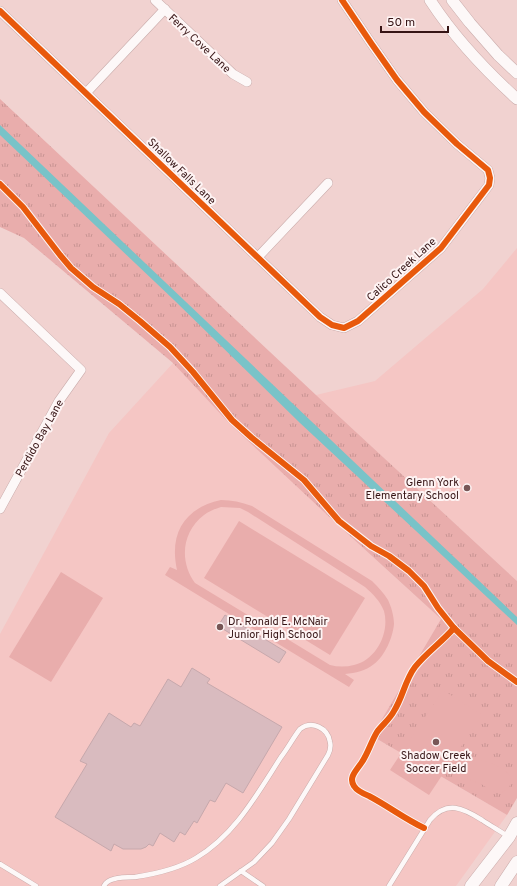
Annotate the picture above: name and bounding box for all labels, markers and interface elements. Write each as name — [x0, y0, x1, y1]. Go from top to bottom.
scale bar — [381, 8, 448, 34]
street label: Ferry Cove Lane — [165, 11, 233, 76]
text: 50 m — [387, 15, 415, 31]
street label: Shallow Falls Lane — [144, 135, 219, 208]
street label: Calico Creek Lane — [364, 235, 439, 305]
street label: Perdido Bay Lane — [13, 397, 67, 480]
place label: Glenn York Elementary School — [366, 476, 459, 503]
marker: Glenn York Elementary School — [462, 483, 472, 493]
place label: Dr. Ronald E. McNair Junior High School — [228, 615, 328, 642]
marker: Dr. Ronald E. McNair Junior High School — [215, 622, 225, 632]
marker: Shadow Creek Soccer Field — [431, 737, 441, 747]
place label: Shadow Creek Soccer Field — [401, 749, 471, 776]

